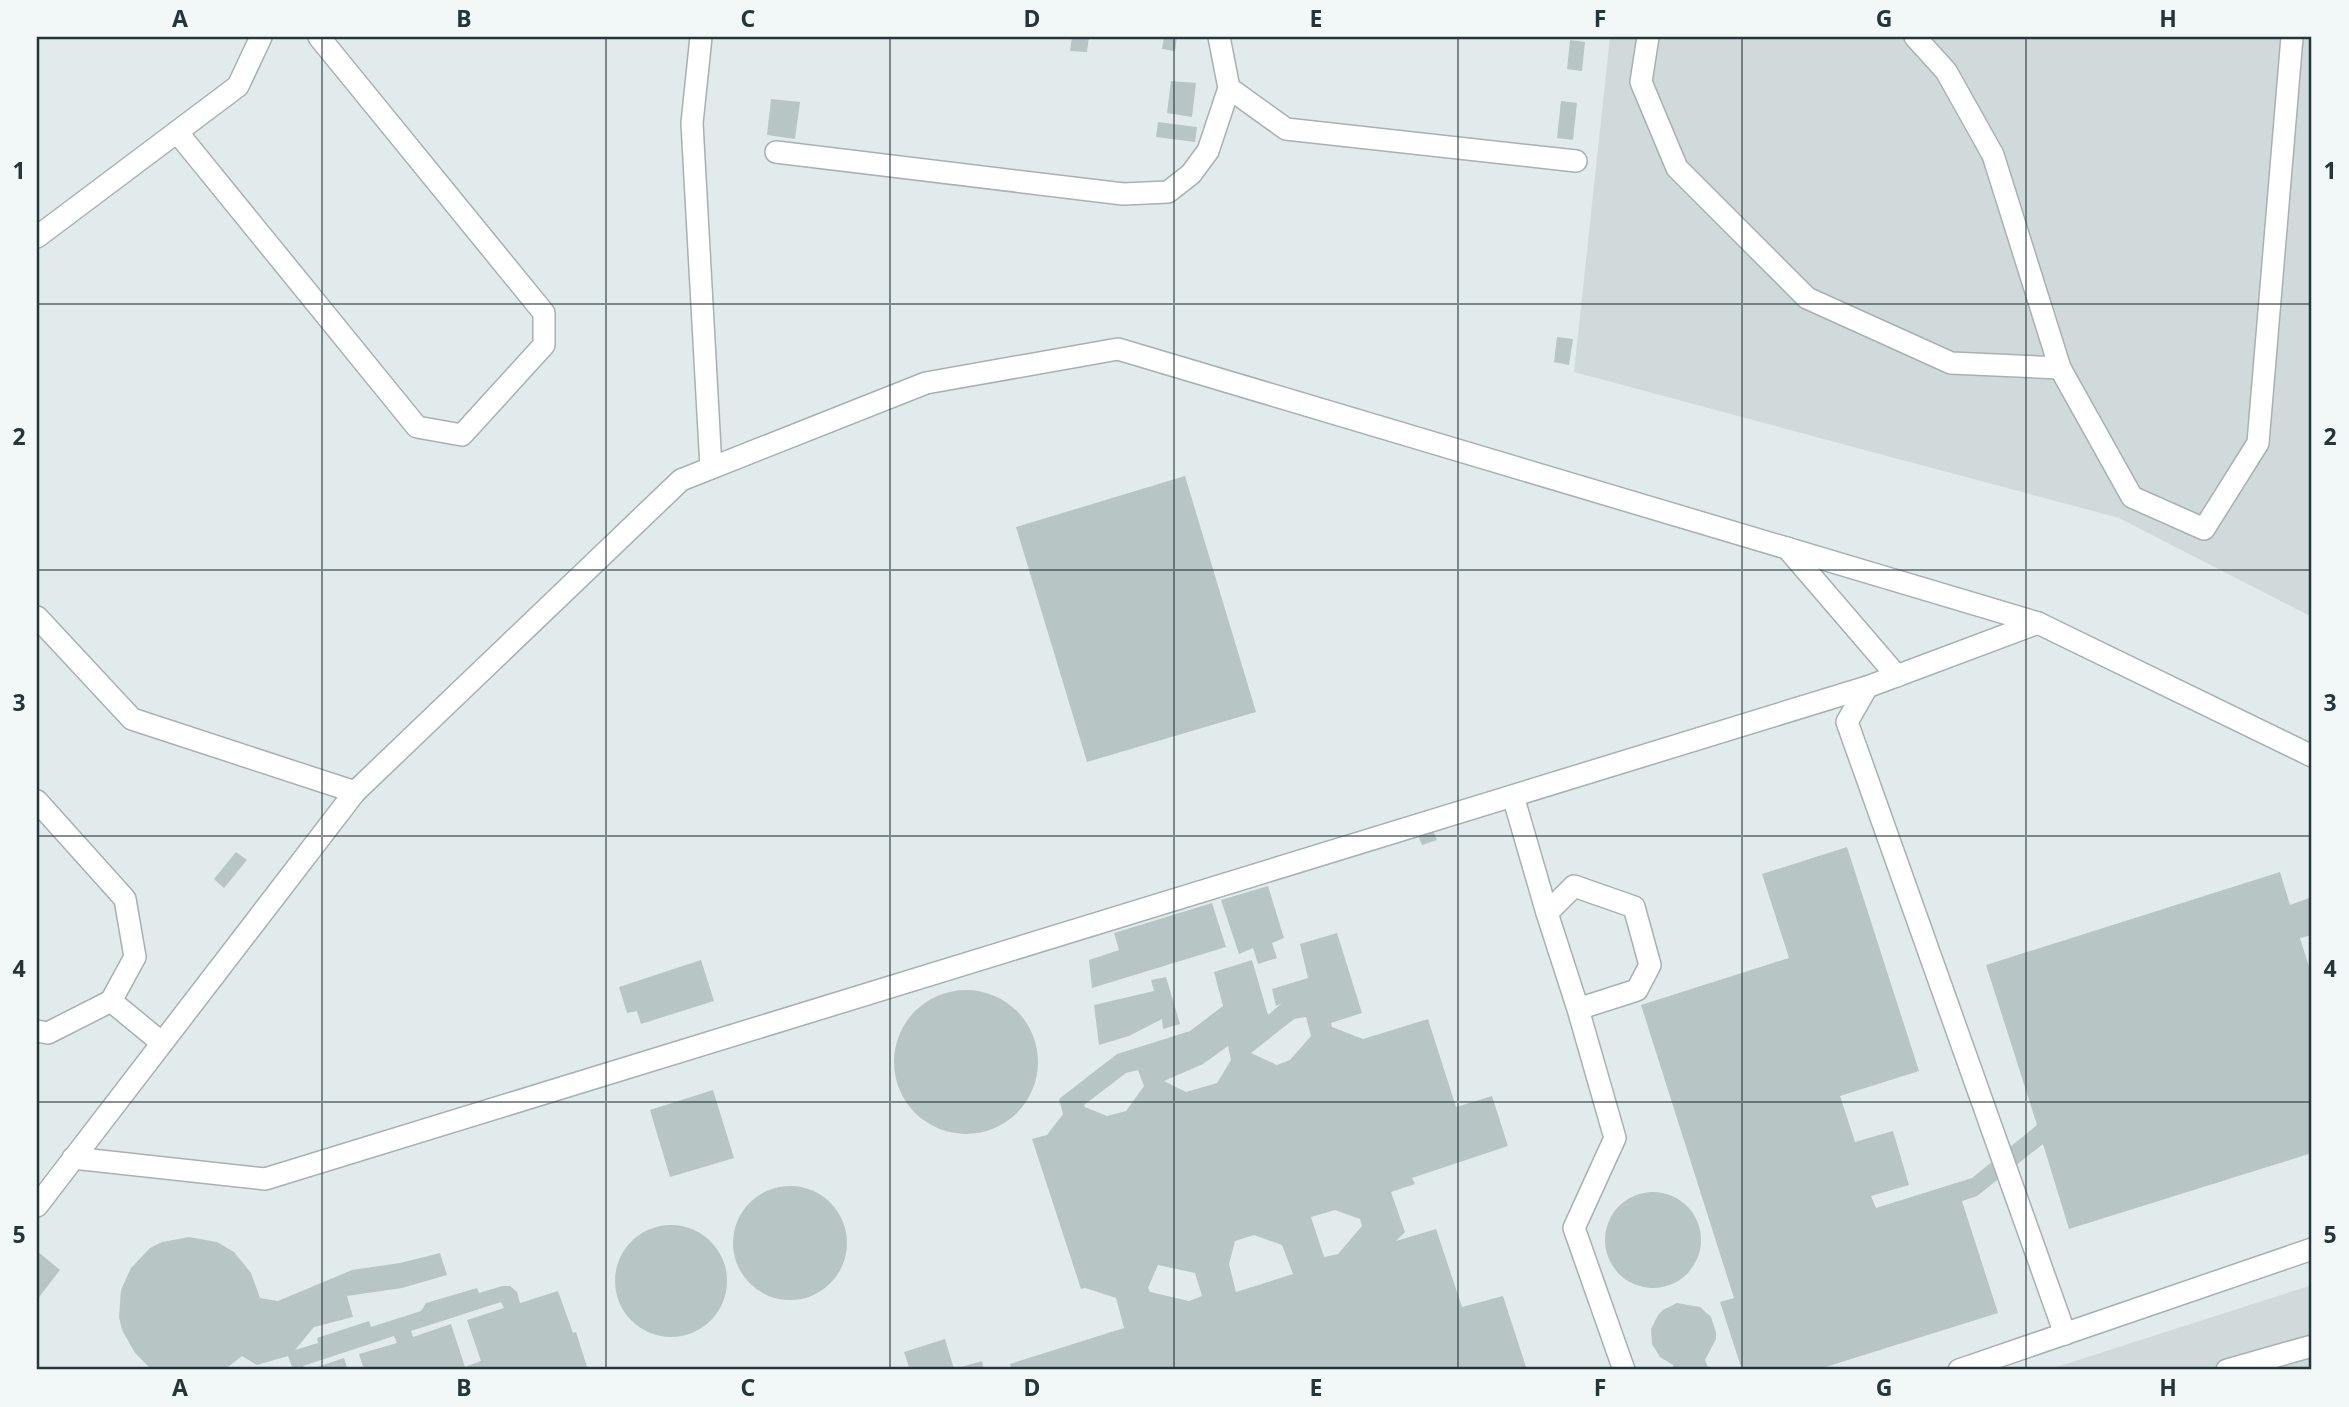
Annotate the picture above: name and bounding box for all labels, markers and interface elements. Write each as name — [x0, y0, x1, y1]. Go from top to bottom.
text: A — [172, 2, 188, 34]
text: B — [456, 2, 472, 34]
text: C — [741, 2, 756, 34]
text: D — [1024, 2, 1040, 34]
text: E — [1310, 2, 1322, 34]
text: F — [1594, 2, 1606, 34]
text: G — [1876, 2, 1892, 34]
text: H — [2159, 2, 2177, 34]
text: 1 — [12, 154, 26, 186]
text: 1 — [2323, 154, 2337, 186]
text: 2 — [12, 420, 26, 452]
text: 2 — [2323, 420, 2337, 452]
text: 3 — [12, 686, 26, 718]
text: 3 — [2323, 686, 2337, 718]
text: 4 — [12, 952, 26, 984]
text: 4 — [2323, 952, 2337, 984]
text: 5 — [12, 1218, 26, 1250]
text: 5 — [2323, 1218, 2337, 1250]
text: A — [172, 1371, 188, 1403]
text: B — [456, 1371, 472, 1403]
text: C — [741, 1371, 756, 1403]
text: D — [1024, 1371, 1040, 1403]
text: E — [1310, 1371, 1322, 1403]
text: F — [1594, 1371, 1606, 1403]
text: G — [1876, 1371, 1892, 1403]
text: H — [2159, 1371, 2177, 1403]

